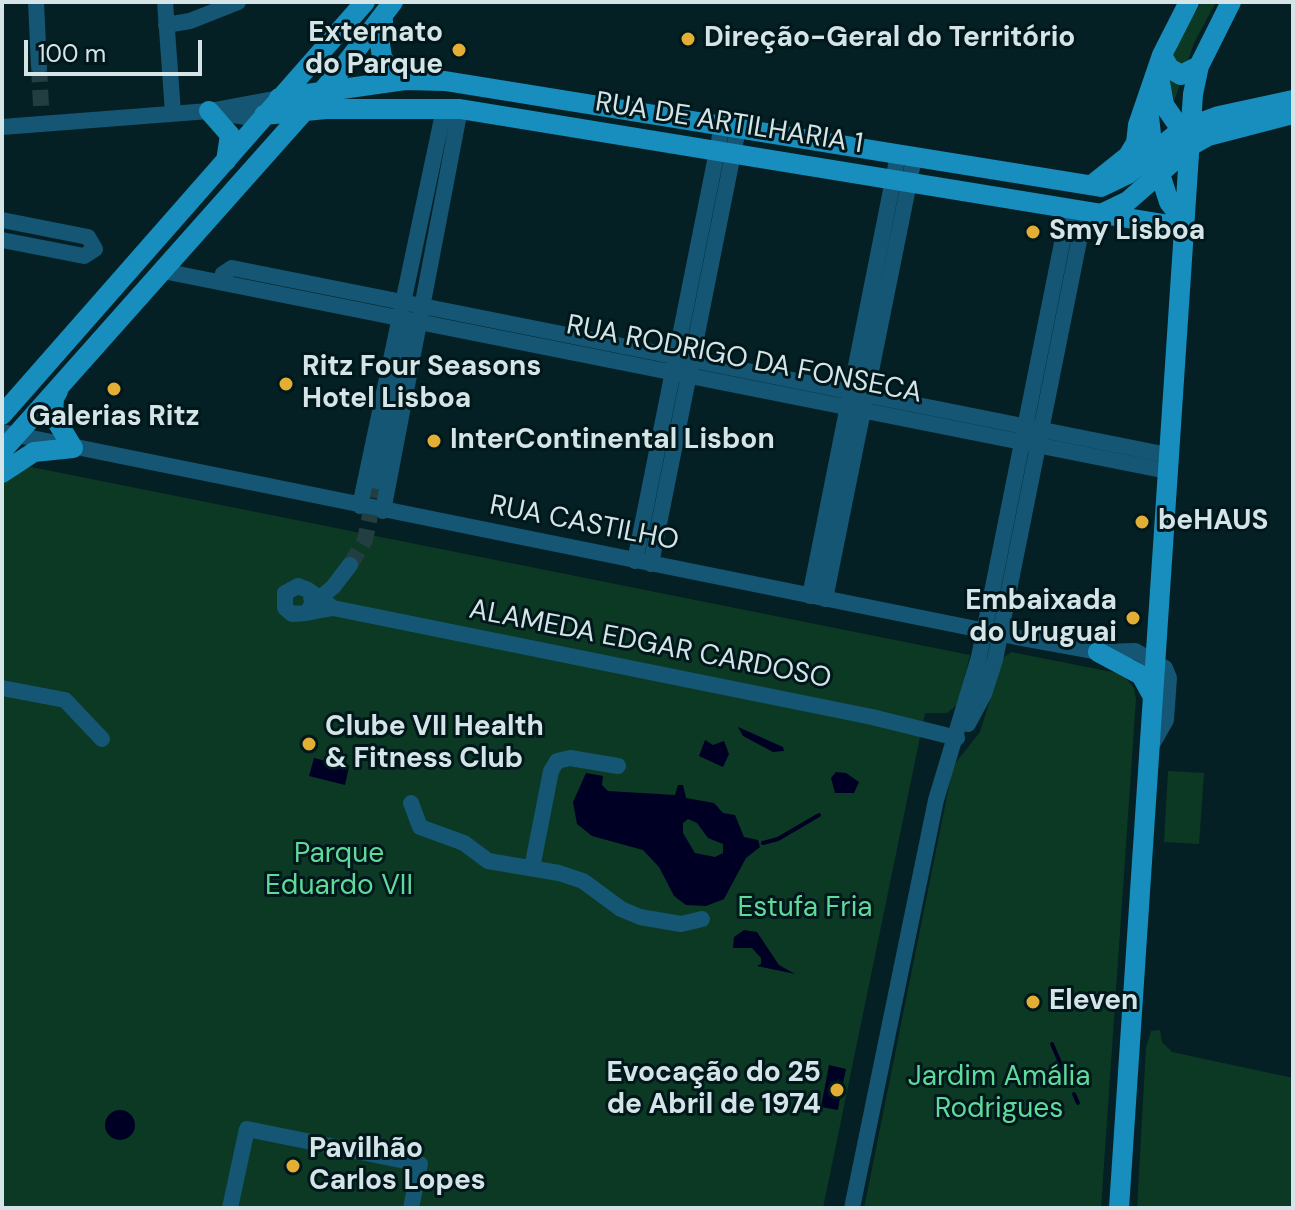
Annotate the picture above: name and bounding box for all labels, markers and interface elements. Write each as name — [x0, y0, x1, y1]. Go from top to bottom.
place label: Externato do Parque — [305, 17, 443, 83]
place label: Direção-Geral do Território — [704, 22, 1075, 56]
scale bar — [28, 24, 206, 74]
marker: Direção-Geral do Território — [679, 30, 697, 48]
text: 100 m — [38, 38, 106, 69]
marker: Externato do Parque — [450, 41, 468, 59]
street label: RUA DE ARTILHARIA 1 — [593, 86, 865, 162]
place label: Smy Lisboa — [1049, 215, 1205, 249]
marker: Smy Lisboa — [1024, 223, 1042, 241]
street label: RUA RODRIGO DA FONSECA — [563, 309, 925, 411]
place label: Ritz Four Seasons Hotel Lisboa — [302, 351, 541, 417]
marker: Ritz Four Seasons Hotel Lisboa — [277, 375, 295, 393]
marker: Galerias Ritz — [105, 380, 123, 398]
place label: Galerias Ritz — [29, 401, 199, 435]
place label: InterContinental Lisbon — [450, 424, 775, 458]
marker: InterContinental Lisbon — [425, 432, 443, 450]
street label: RUA CASTILHO — [487, 489, 681, 559]
place label: beHAUS — [1158, 505, 1268, 539]
marker: beHAUS — [1133, 513, 1151, 531]
place label: Embaixada do Uruguai — [965, 585, 1117, 651]
street label: ALAMEDA EDGAR CARDOSO — [466, 593, 834, 697]
marker: Embaixada do Uruguai — [1124, 609, 1142, 627]
place label: Clube VII Health & Fitness Club — [325, 711, 544, 777]
marker: Clube VII Health & Fitness Club — [300, 735, 318, 753]
park label: Parque Eduardo VII — [265, 838, 413, 904]
park label: Estufa Fria — [737, 892, 873, 926]
place label: Eleven — [1049, 985, 1138, 1019]
marker: Eleven — [1024, 993, 1042, 1011]
place label: Evocação do 25 de Abril de 1974 — [606, 1057, 821, 1123]
park label: Jardim Amália Rodrigues — [908, 1061, 1090, 1127]
marker: Evocação do 25 de Abril de 1974 — [828, 1081, 846, 1099]
place label: Pavilhão Carlos Lopes — [309, 1133, 486, 1199]
marker: Pavilhão Carlos Lopes — [284, 1157, 302, 1175]

